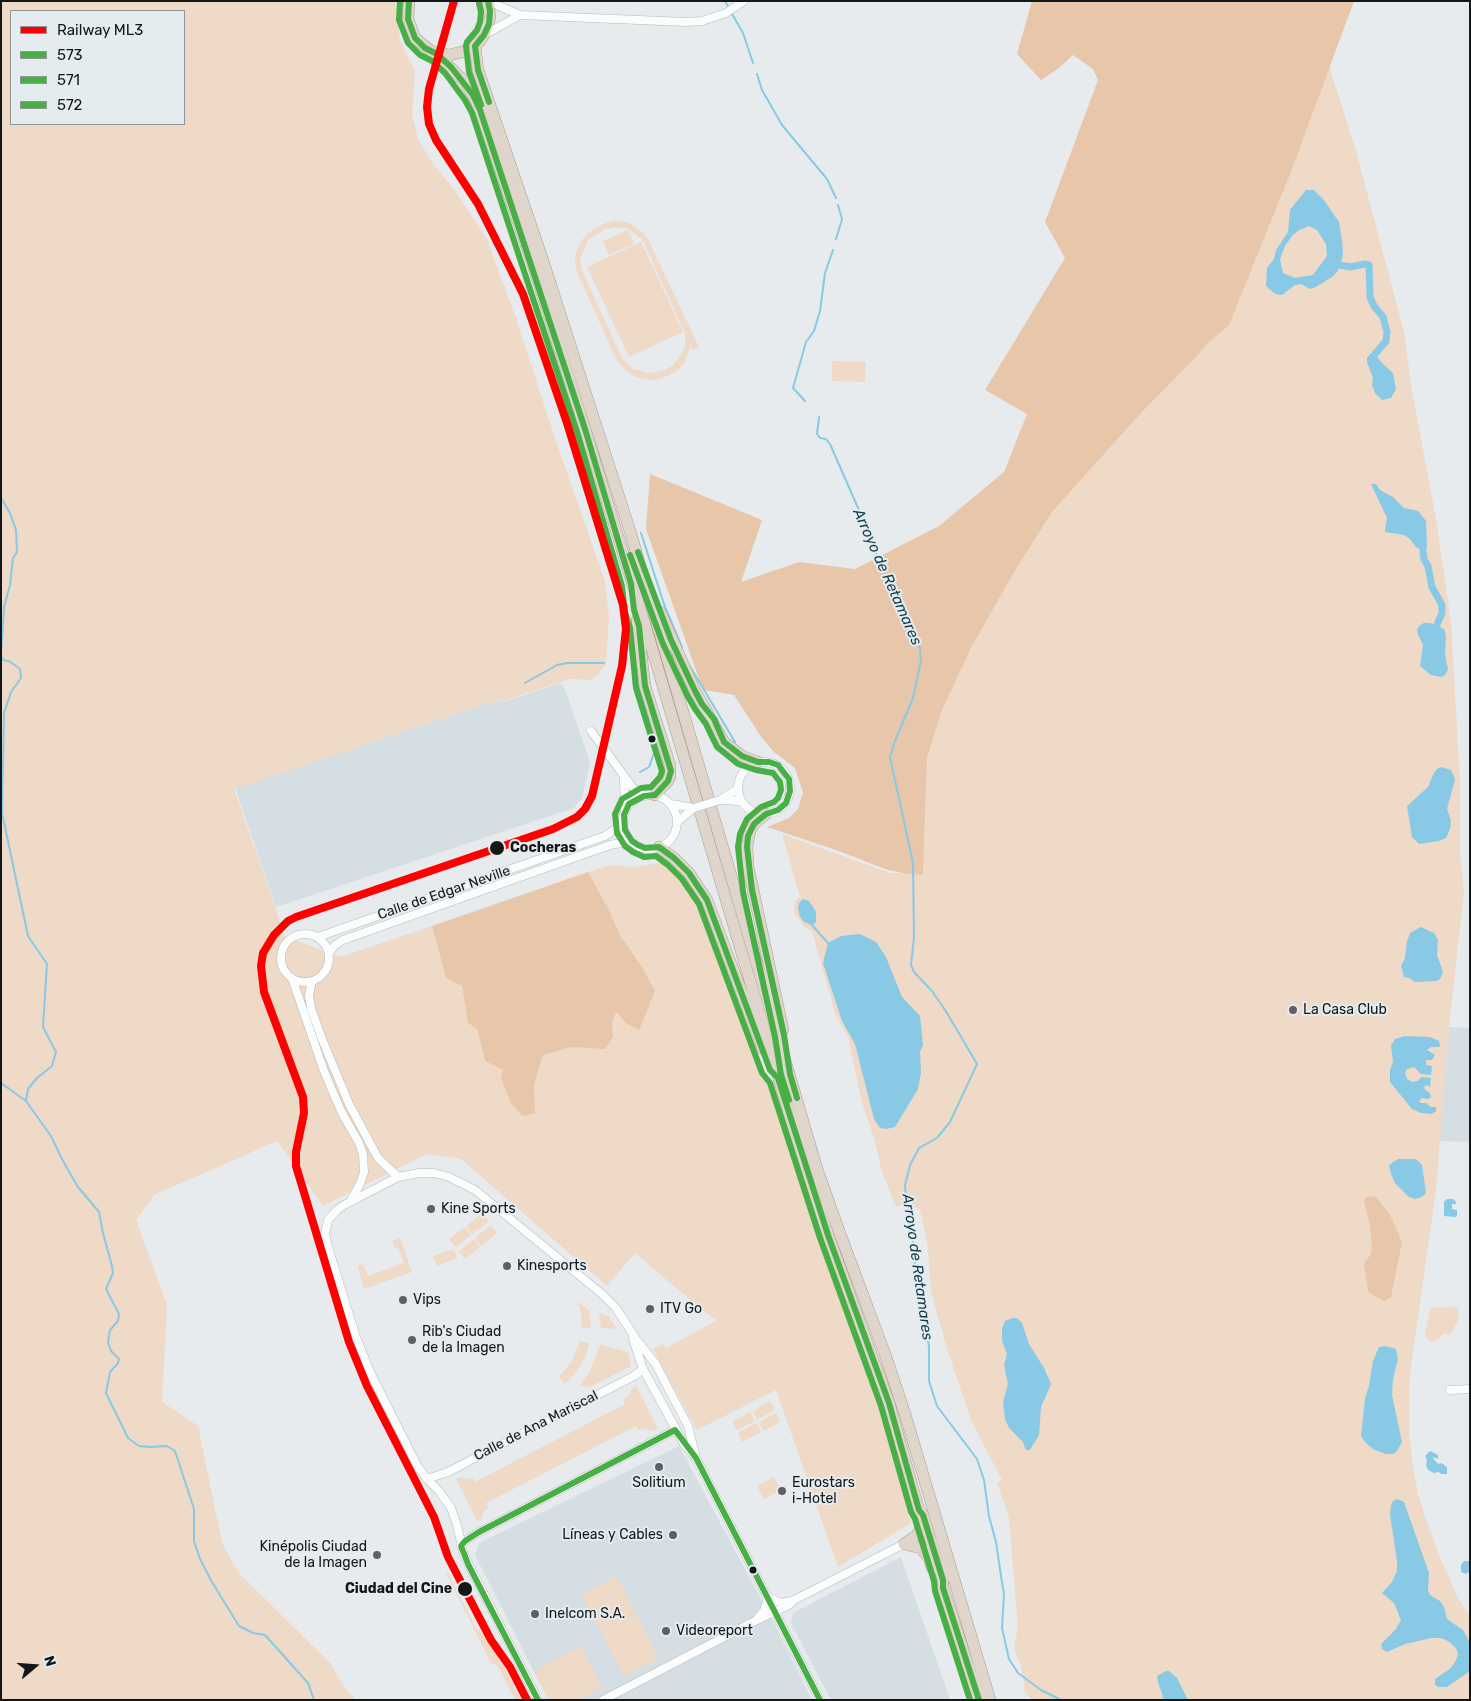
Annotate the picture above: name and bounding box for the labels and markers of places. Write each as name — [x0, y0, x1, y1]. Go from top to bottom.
unlabelled marker — [647, 734, 657, 744]
marker: Cocheras — [488, 839, 506, 857]
place label: Cocheras — [510, 840, 576, 856]
place label: La Casa Club — [1303, 1002, 1387, 1018]
marker: La Casa Club — [1287, 1004, 1299, 1016]
place label: Kine Sports — [441, 1201, 516, 1217]
marker: Kine Sports — [425, 1203, 437, 1215]
place label: Kinesports — [517, 1258, 587, 1274]
marker: Kinesports — [501, 1260, 513, 1272]
place label: Vips — [413, 1292, 441, 1308]
marker: Vips — [397, 1294, 409, 1306]
place label: ITV Go — [660, 1301, 702, 1317]
marker: ITV Go — [644, 1303, 656, 1315]
place label: Rib's Ciudad de la Imagen — [422, 1324, 505, 1356]
marker: Rib's Ciudad de la Imagen — [406, 1334, 418, 1346]
marker: Solitium — [653, 1461, 665, 1473]
place label: Solitium — [632, 1475, 686, 1491]
place label: Eurostars i-Hotel — [792, 1475, 855, 1508]
marker: Eurostars i-Hotel — [776, 1485, 788, 1497]
place label: Líneas y Cables — [562, 1527, 663, 1543]
marker: Líneas y Cables — [667, 1529, 679, 1541]
place label: Kinépolis Ciudad de la Imagen — [260, 1539, 367, 1571]
marker: Kinépolis Ciudad de la Imagen — [371, 1549, 383, 1561]
unlabelled marker — [748, 1565, 758, 1575]
marker: Ciudad del Cine — [456, 1580, 474, 1598]
place label: Ciudad del Cine — [345, 1581, 452, 1597]
place label: Inelcom S.A. — [545, 1606, 625, 1622]
marker: Inelcom S.A. — [529, 1608, 541, 1620]
place label: Videoreport — [676, 1623, 753, 1639]
marker: Videoreport — [660, 1625, 672, 1637]

